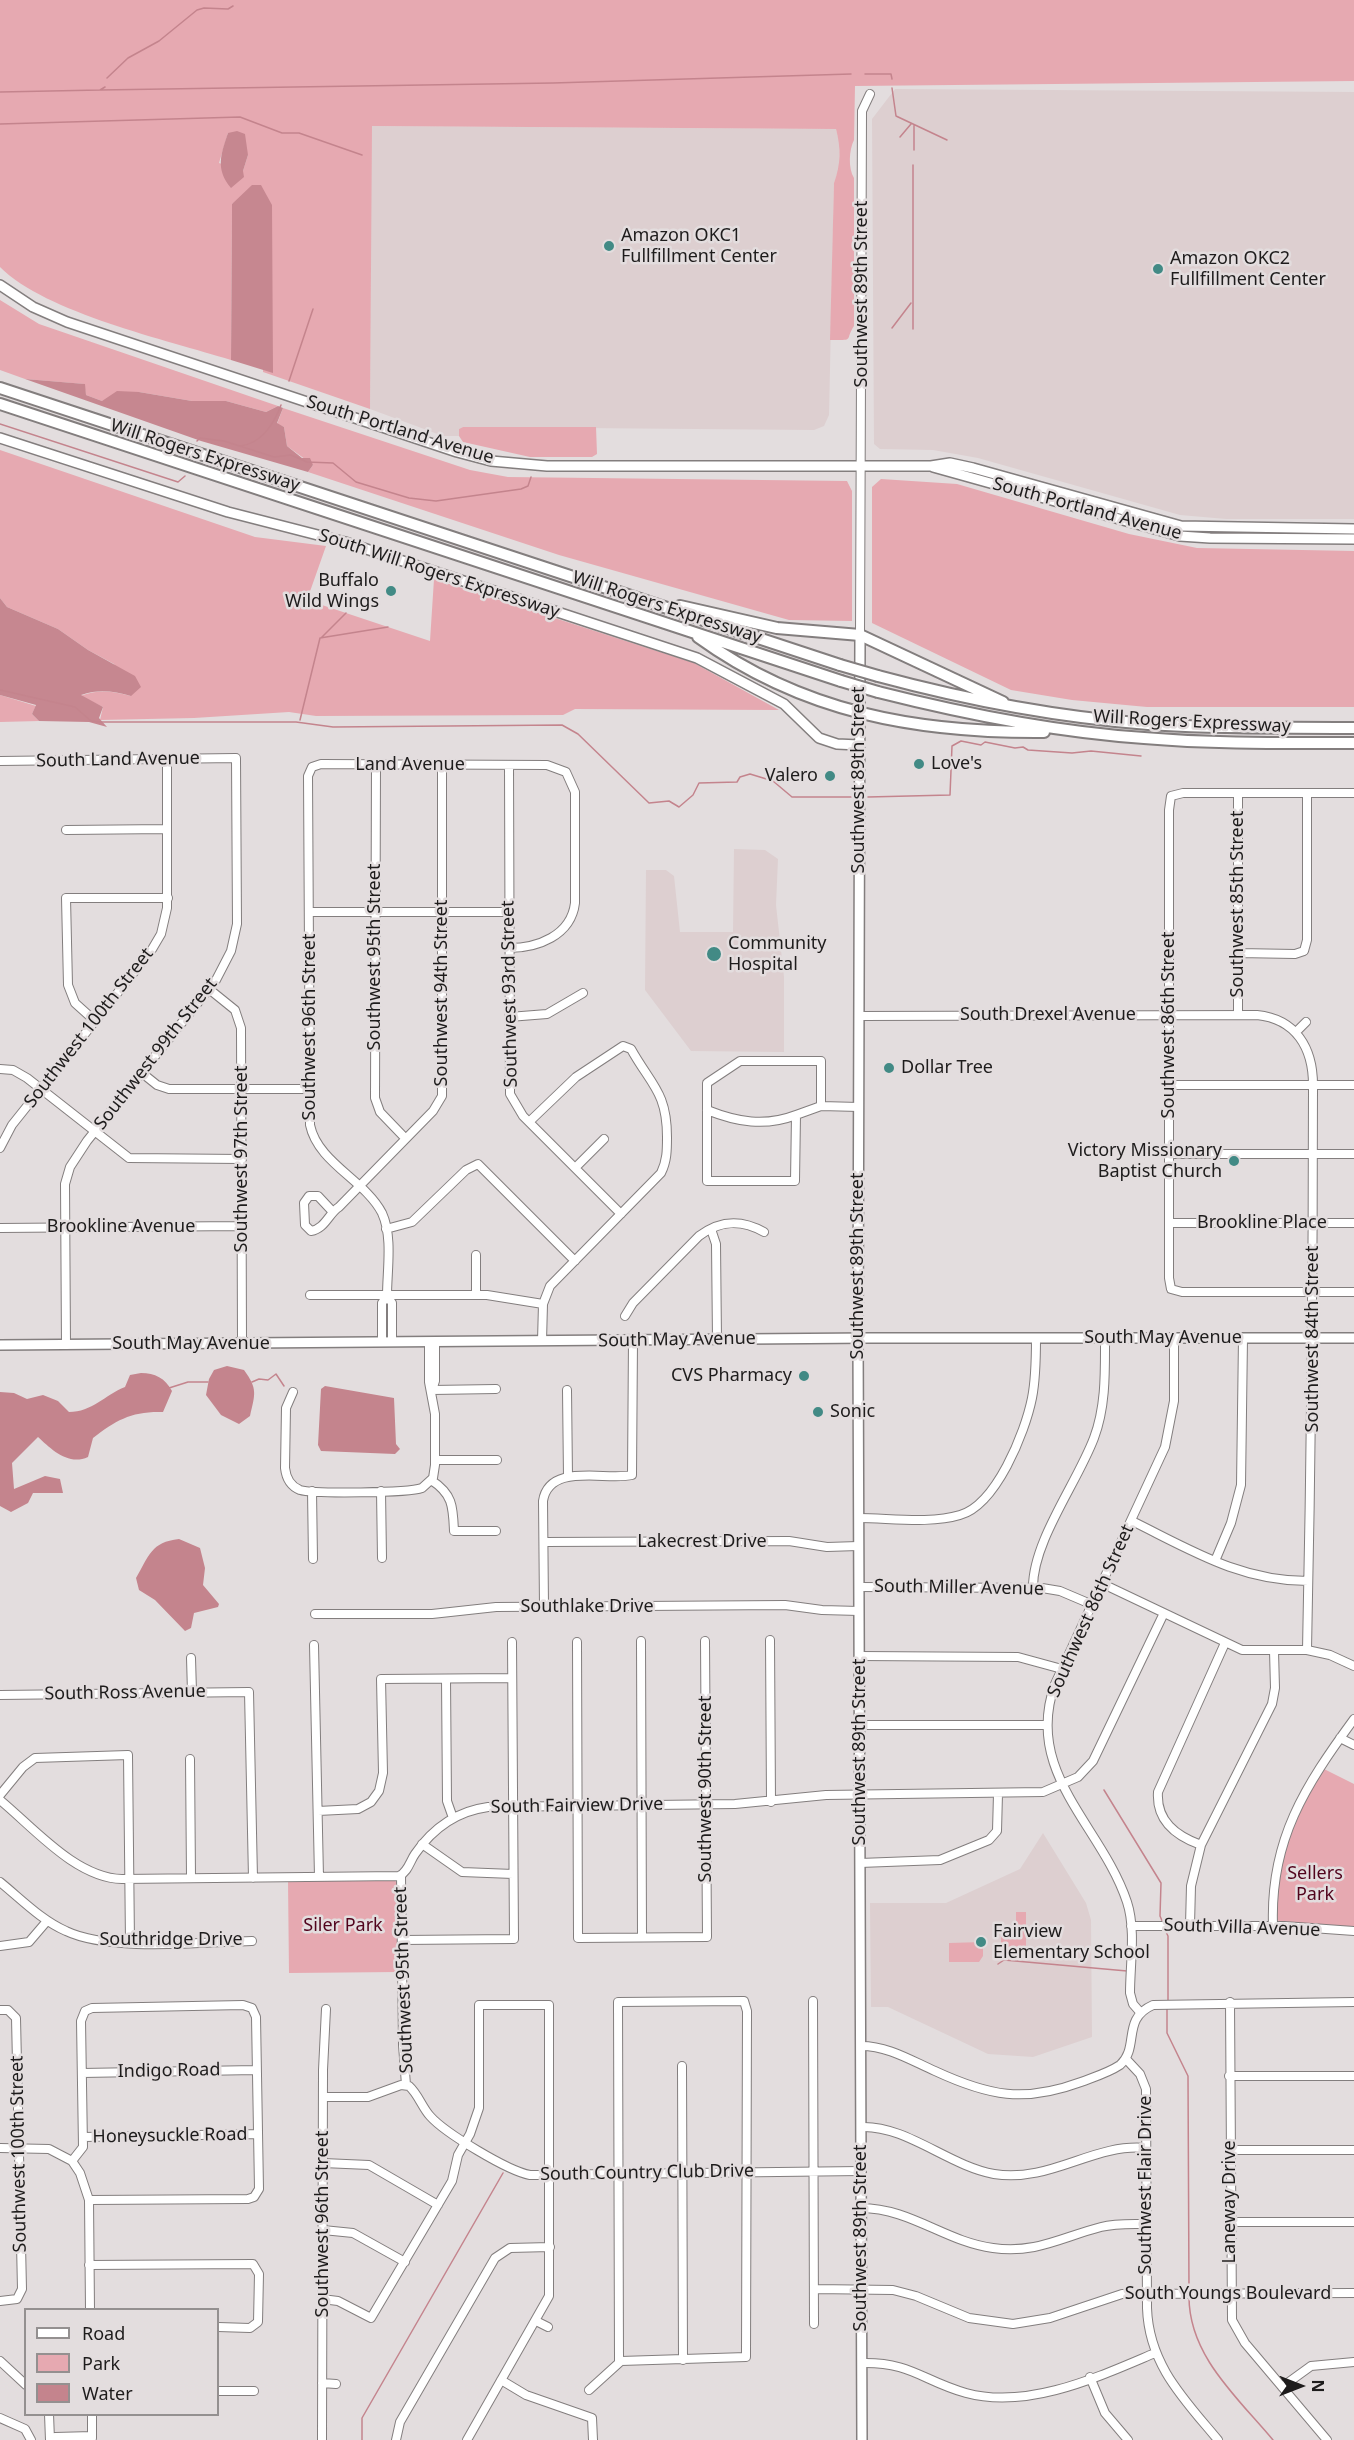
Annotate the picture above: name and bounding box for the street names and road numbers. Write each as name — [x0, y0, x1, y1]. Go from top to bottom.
street label: Southwest 89th Street — [851, 201, 873, 387]
street label: South Portland Avenue — [304, 391, 496, 469]
street label: Will Rogers Expressway — [108, 415, 302, 497]
street label: South Portland Avenue — [990, 473, 1184, 545]
street label: South Will Rogers Expressway — [316, 525, 562, 623]
street label: Will Rogers Expressway — [570, 567, 764, 649]
street label: Southwest 89th Street — [848, 687, 870, 873]
street label: Will Rogers Expressway — [1093, 706, 1291, 738]
street label: South Land Avenue — [36, 748, 200, 772]
street label: Land Avenue — [355, 754, 465, 776]
street label: Southwest 85th Street — [1227, 811, 1249, 997]
street label: Southwest 95th Street — [364, 864, 386, 1050]
street label: Southwest 94th Street — [431, 900, 453, 1086]
street label: Southwest 93rd Street — [498, 900, 522, 1088]
street label: Southwest 86th Street — [1158, 932, 1180, 1118]
street label: Southwest 96th Street — [299, 934, 321, 1120]
street label: Southwest 100th Street — [20, 944, 158, 1112]
street label: Southwest 99th Street — [90, 974, 222, 1134]
street label: South Drexel Avenue — [960, 1004, 1136, 1026]
street label: Southwest 97th Street — [231, 1066, 253, 1252]
street label: Southwest 89th Street — [847, 1173, 869, 1359]
street label: Brookline Place — [1197, 1212, 1327, 1234]
street label: Brookline Avenue — [47, 1216, 195, 1238]
street label: Southwest 84th Street — [1302, 1246, 1324, 1432]
street label: South May Avenue — [1084, 1327, 1242, 1349]
street label: South May Avenue — [598, 1328, 756, 1352]
street label: South May Avenue — [112, 1333, 270, 1355]
street label: Southwest 86th Street — [1043, 1521, 1139, 1701]
street label: Lakecrest Drive — [637, 1531, 767, 1553]
street label: South Miller Avenue — [874, 1576, 1044, 1600]
street label: Southlake Drive — [520, 1596, 654, 1618]
street label: Southwest 89th Street — [849, 1659, 871, 1845]
street label: South Ross Avenue — [44, 1681, 206, 1705]
street label: Southwest 90th Street — [695, 1696, 717, 1882]
street label: South Fairview Drive — [491, 1794, 663, 1818]
street label: Southwest 95th Street — [390, 1886, 418, 2074]
street label: South Villa Avenue — [1163, 1914, 1321, 1942]
street label: Southridge Drive — [99, 1929, 243, 1951]
street label: Southwest 100th Street — [6, 2055, 32, 2253]
street label: Indigo Road — [117, 2059, 221, 2083]
street label: Southwest Flair Drive — [1135, 2096, 1157, 2274]
street label: Honeysuckle Road — [92, 2124, 248, 2148]
street label: Southwest 96th Street — [312, 2131, 334, 2317]
street label: Laneway Drive — [1219, 2140, 1241, 2264]
street label: Southwest 89th Street — [850, 2145, 872, 2331]
street label: South Country Club Drive — [540, 2160, 754, 2186]
street label: South Youngs Boulevard — [1125, 2283, 1331, 2305]

